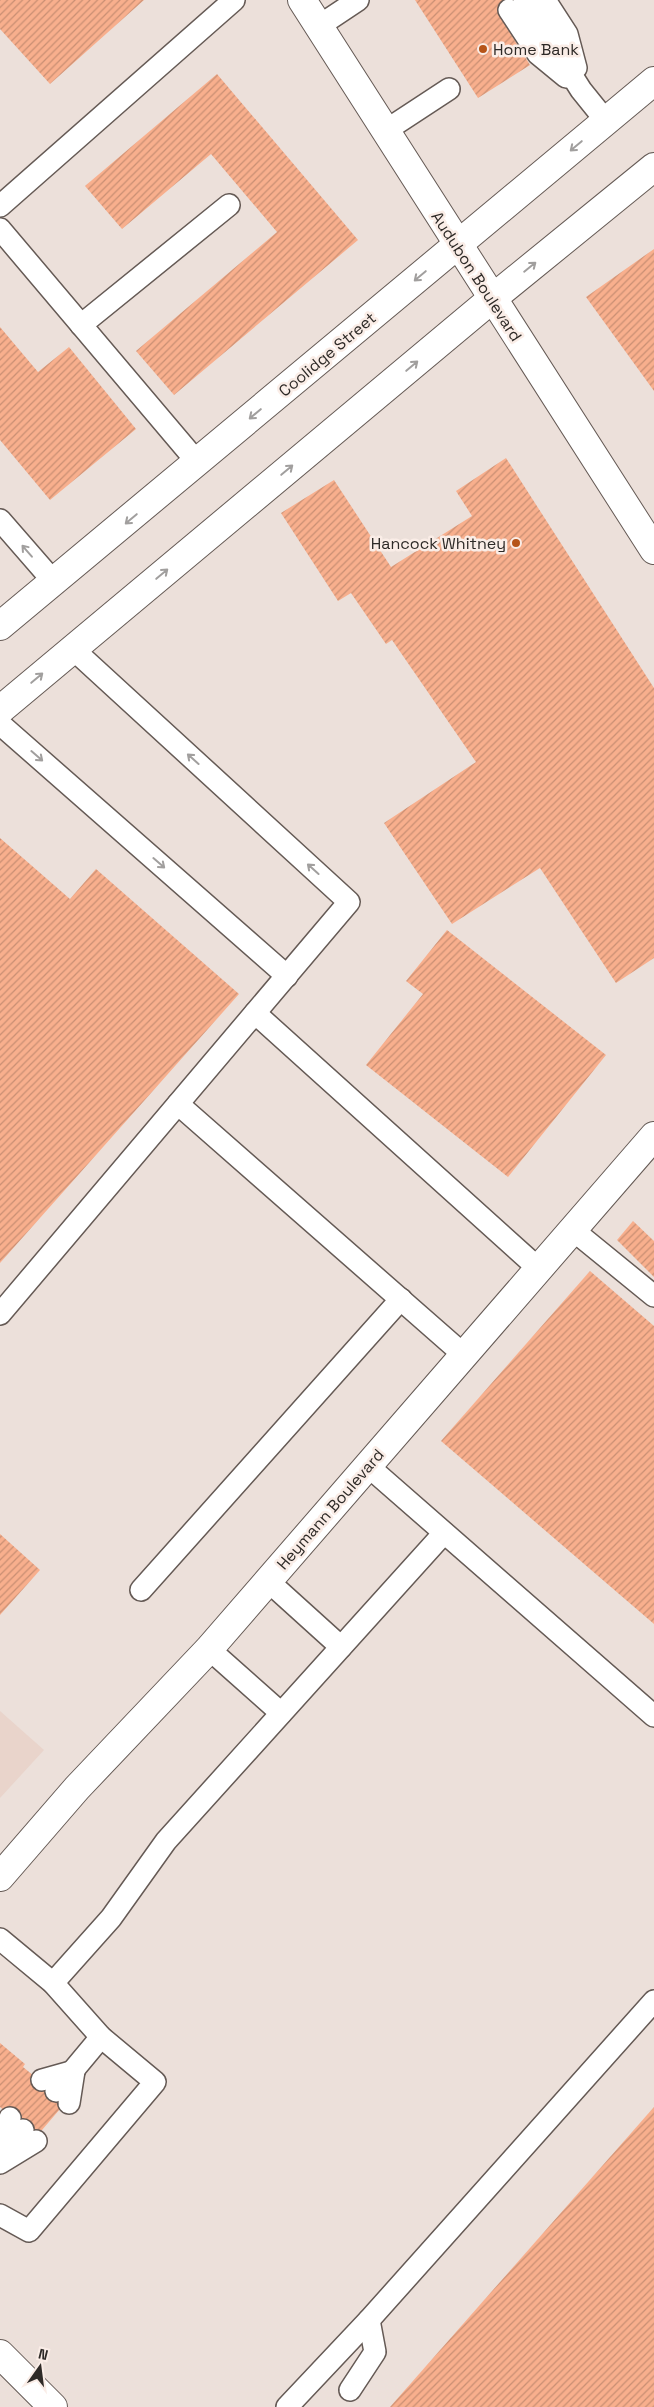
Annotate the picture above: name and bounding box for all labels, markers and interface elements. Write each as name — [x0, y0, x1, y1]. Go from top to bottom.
place label: Home Bank — [493, 39, 579, 60]
marker: Home Bank — [477, 43, 489, 55]
one-way arrow — [570, 140, 583, 151]
street label: Audubon Boulevard — [427, 207, 527, 345]
one-way arrow — [524, 262, 537, 273]
one-way arrow — [413, 271, 426, 282]
street label: Coolidge Street — [274, 307, 380, 401]
one-way arrow — [405, 360, 418, 371]
one-way arrow — [249, 409, 262, 420]
one-way arrow — [280, 465, 293, 476]
one-way arrow — [124, 513, 137, 524]
place label: Hancock Whitney — [371, 533, 506, 554]
marker: Hancock Whitney — [510, 537, 522, 549]
one-way arrow — [21, 545, 33, 558]
one-way arrow — [155, 569, 168, 580]
one-way arrow — [31, 673, 44, 684]
one-way arrow — [30, 750, 43, 762]
one-way arrow — [187, 753, 200, 765]
one-way arrow — [152, 857, 165, 869]
one-way arrow — [307, 863, 320, 875]
street label: Heymann Boulevard — [272, 1445, 389, 1574]
north arrow — [15, 2342, 65, 2392]
text: N — [36, 2345, 50, 2364]

